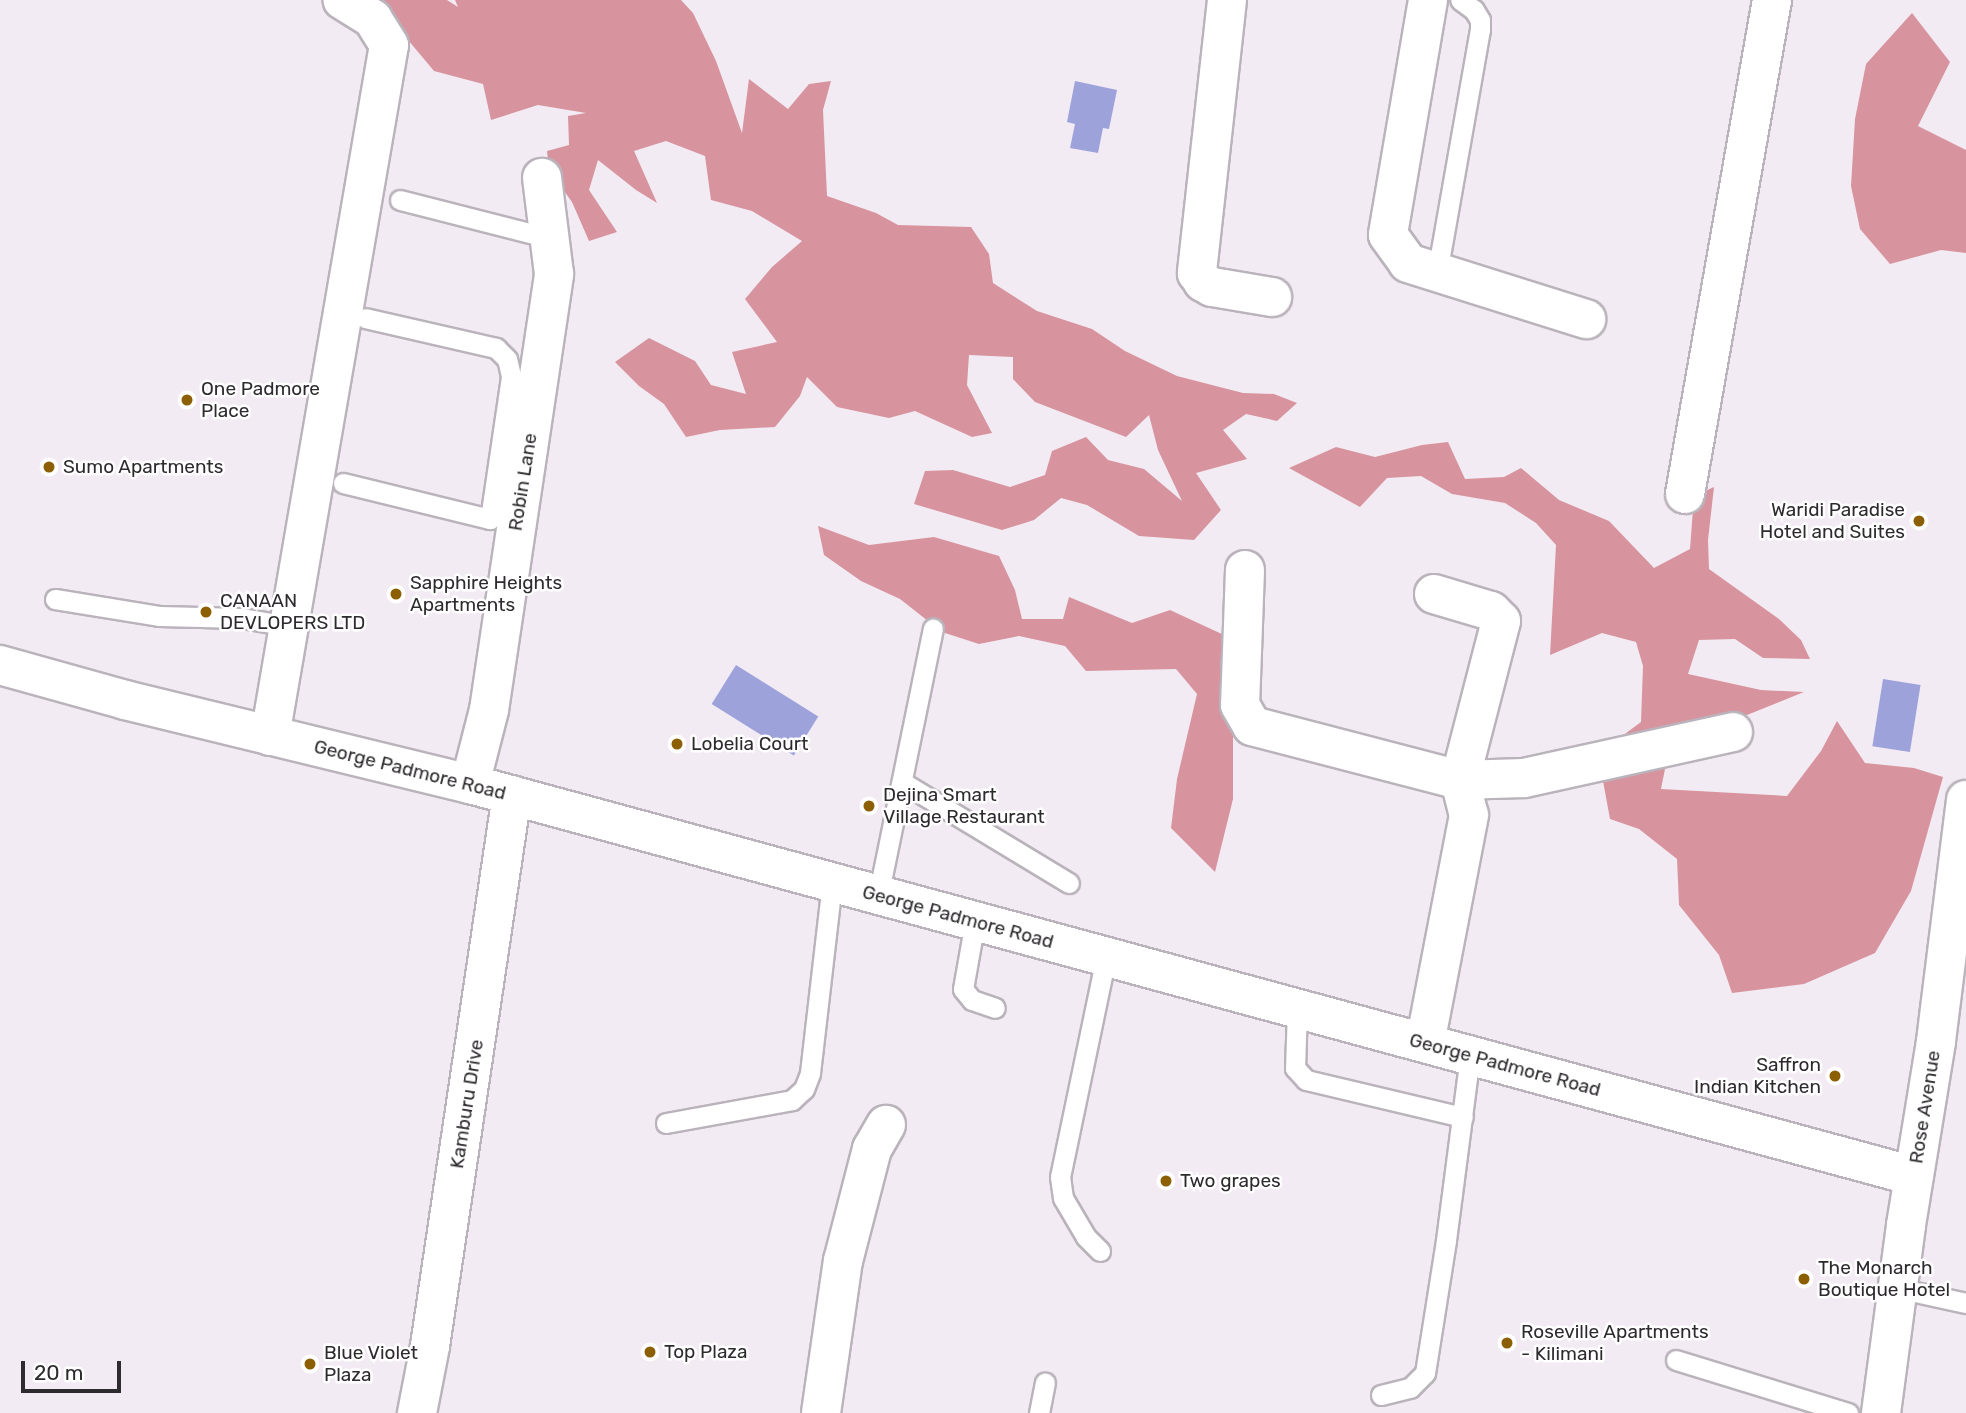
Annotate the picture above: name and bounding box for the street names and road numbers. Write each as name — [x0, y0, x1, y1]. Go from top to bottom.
street label: Robin Lane — [504, 432, 542, 532]
street label: George Padmore Road — [312, 735, 508, 805]
street label: George Padmore Road — [860, 880, 1056, 954]
street label: George Padmore Road — [1407, 1028, 1603, 1102]
street label: Kamburu Drive — [446, 1038, 488, 1170]
street label: Rose Avenue — [1905, 1049, 1945, 1165]

